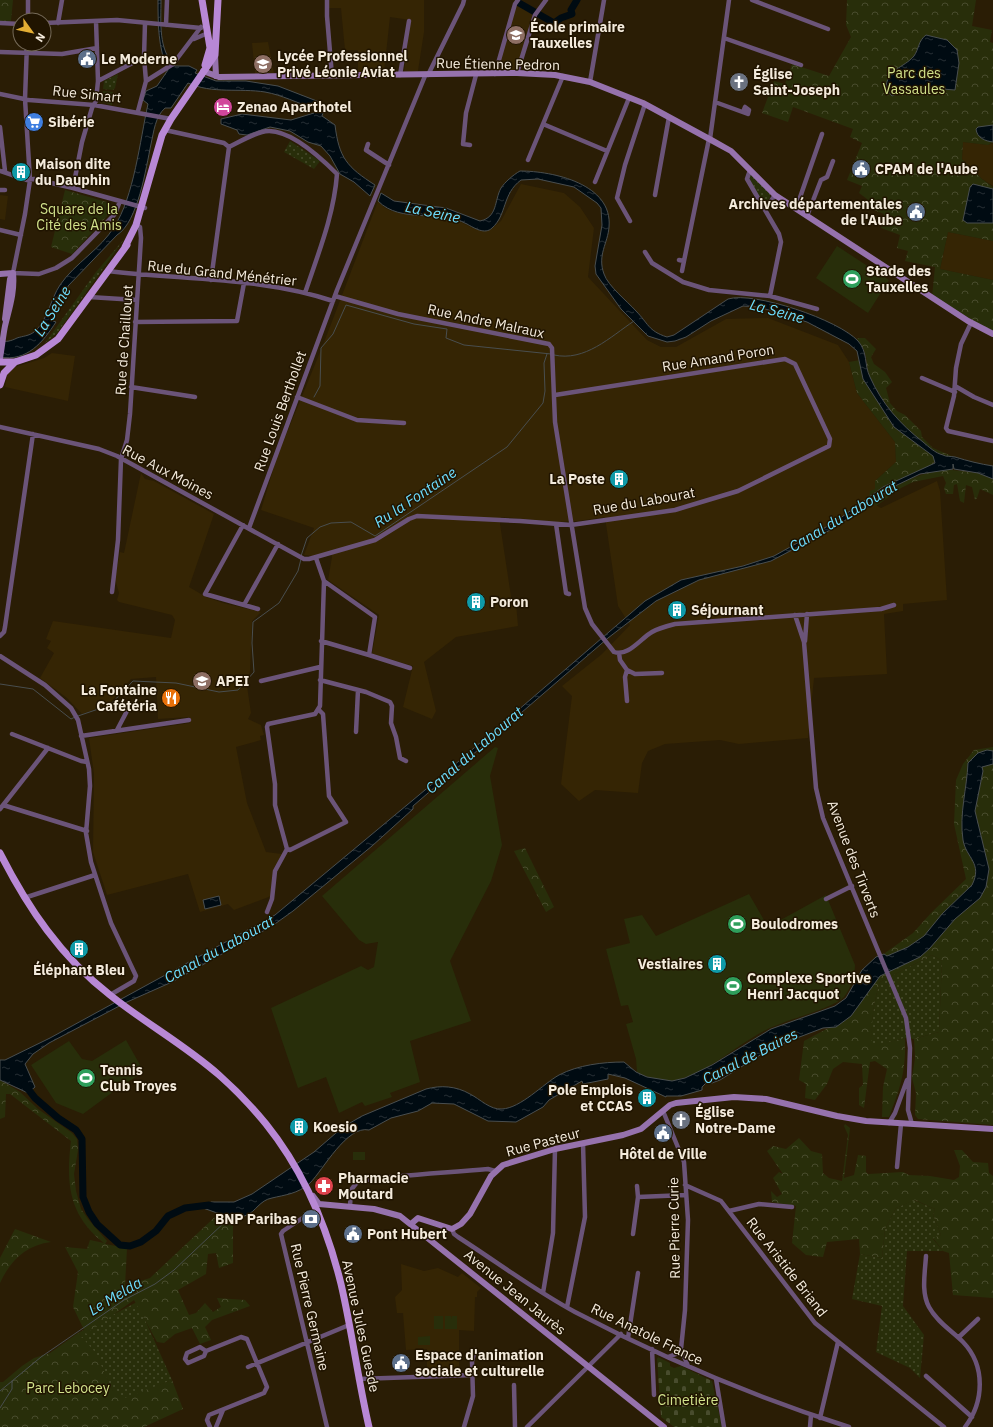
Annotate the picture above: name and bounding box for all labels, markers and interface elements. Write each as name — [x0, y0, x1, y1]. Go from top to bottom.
north arrow — [12, 12, 52, 52]
place label: École primaire Tauxelles — [530, 17, 625, 52]
school or university icon: École primaire Tauxelles — [505, 24, 527, 46]
text: N — [32, 30, 48, 45]
place label: Lycée Professionnel Privé Léonie Aviat — [277, 47, 408, 81]
public building icon: Le Moderne — [76, 48, 98, 70]
place label: Le Moderne — [101, 50, 177, 68]
school or university icon: Lycée Professionnel Privé Léonie Aviat — [252, 53, 274, 75]
street label: Rue Étienne Pedron — [436, 53, 560, 74]
place label: Église Saint-Joseph — [753, 64, 840, 99]
park label: Parc des Vassaules — [883, 64, 946, 98]
church icon: Église Saint-Joseph — [728, 71, 750, 93]
street label: Rue Simart — [52, 81, 123, 107]
hotel icon: Zenao Aparthotel — [212, 96, 234, 118]
place label: Zenao Aparthotel — [237, 98, 352, 116]
supermarket icon: Sibérie — [23, 111, 45, 133]
place label: Sibérie — [48, 113, 95, 131]
place label: Maison dite du Dauphin — [35, 155, 111, 189]
public building icon: CPAM de l'Aube — [850, 158, 872, 180]
place label: CPAM de l'Aube — [875, 160, 978, 178]
building icon: Maison dite du Dauphin — [10, 161, 32, 183]
place label: Archives départementales de l'Aube — [729, 195, 902, 229]
water label: La Seine — [404, 197, 463, 227]
park label: Square de la Cité des Amis — [36, 200, 122, 234]
public building icon: Archives départementales de l'Aube — [905, 201, 927, 223]
street label: Rue du Grand Ménétrier — [146, 256, 298, 290]
place label: Stade des Tauxelles — [866, 262, 931, 296]
sports icon: Stade des Tauxelles — [841, 268, 863, 290]
water label: La Seine — [29, 282, 75, 340]
street label: Rue de Chaillouet — [111, 284, 137, 396]
water label: La Seine — [748, 295, 807, 327]
street label: Rue Andre Malraux — [426, 300, 546, 342]
street label: Rue Amand Poron — [661, 340, 775, 376]
street label: Rue Louis Berthollet — [250, 348, 310, 474]
street label: Rue Aux Moines — [119, 440, 217, 504]
water label: Ru la Fontaine — [370, 462, 460, 532]
building icon: La Poste — [608, 468, 630, 490]
place label: La Poste — [549, 470, 605, 488]
water label: Canal du Labourat — [785, 476, 902, 556]
street label: Rue du Labourat — [592, 483, 696, 519]
building icon: Poron — [465, 591, 487, 613]
place label: Poron — [490, 593, 529, 611]
building icon: Séjournant — [666, 599, 688, 621]
place label: Séjournant — [691, 601, 764, 619]
school or university icon: APEI — [191, 670, 213, 692]
place label: APEI — [216, 672, 249, 690]
place label: La Fontaine Cafétéria — [81, 681, 157, 715]
restaurant icon: La Fontaine Cafétéria — [160, 687, 182, 709]
water label: Canal du Labourat — [421, 702, 528, 798]
street label: Avenue des Tirverts — [823, 798, 885, 920]
water label: Canal du Labourat — [161, 910, 278, 987]
sports icon: Boulodromes — [726, 913, 748, 935]
place label: Boulodromes — [751, 915, 838, 933]
building icon: Éléphant Bleu — [68, 938, 90, 960]
building icon: Vestiaires — [706, 953, 728, 975]
place label: Vestiaires — [638, 955, 703, 973]
place label: Éléphant Bleu — [33, 960, 125, 979]
place label: Complexe Sportive Henri Jacquot — [747, 969, 871, 1003]
sports icon: Complexe Sportive Henri Jacquot — [722, 975, 744, 997]
water label: Canal de Baires — [699, 1024, 801, 1088]
place label: Tennis Club Troyes — [100, 1061, 177, 1095]
sports icon: Tennis Club Troyes — [75, 1067, 97, 1089]
place label: Pole Emplois et CCAS — [548, 1081, 633, 1115]
building icon: Pole Emplois et CCAS — [636, 1087, 658, 1109]
place label: Église Notre-Dame — [695, 1102, 776, 1137]
church icon: Église Notre-Dame — [670, 1109, 692, 1131]
building icon: Koesio — [288, 1116, 310, 1138]
place label: Koesio — [313, 1118, 357, 1136]
public building icon: Hôtel de Ville — [652, 1122, 674, 1144]
street label: Rue Pasteur — [504, 1123, 582, 1161]
place label: Hôtel de Ville — [619, 1145, 707, 1163]
place label: Pharmacie Moutard — [338, 1169, 409, 1203]
pharmacy icon: Pharmacie Moutard — [313, 1175, 335, 1197]
street label: Rue Pierre Curie — [664, 1177, 684, 1279]
bank icon: BNP Paribas — [300, 1208, 322, 1230]
place label: BNP Paribas — [215, 1210, 297, 1228]
street label: Rue Aristide Briand — [743, 1214, 831, 1320]
public building icon: Pont Hubert — [342, 1223, 364, 1245]
place label: Pont Hubert — [367, 1225, 447, 1243]
street label: Rue Pierre Germaine — [287, 1242, 333, 1373]
street label: Avenue Jean Jaurès — [460, 1245, 570, 1339]
street label: Avenue Jules Guesde — [338, 1258, 384, 1394]
water label: Le Melda — [85, 1273, 145, 1319]
street label: Rue Anatole France — [588, 1299, 706, 1369]
place label: Espace d'animation sociale et culturelle — [415, 1346, 544, 1380]
public building icon: Espace d'animation sociale et culturelle — [390, 1352, 412, 1374]
park label: Parc Lebocey — [26, 1379, 110, 1397]
park label: Cimetière — [658, 1391, 719, 1409]

